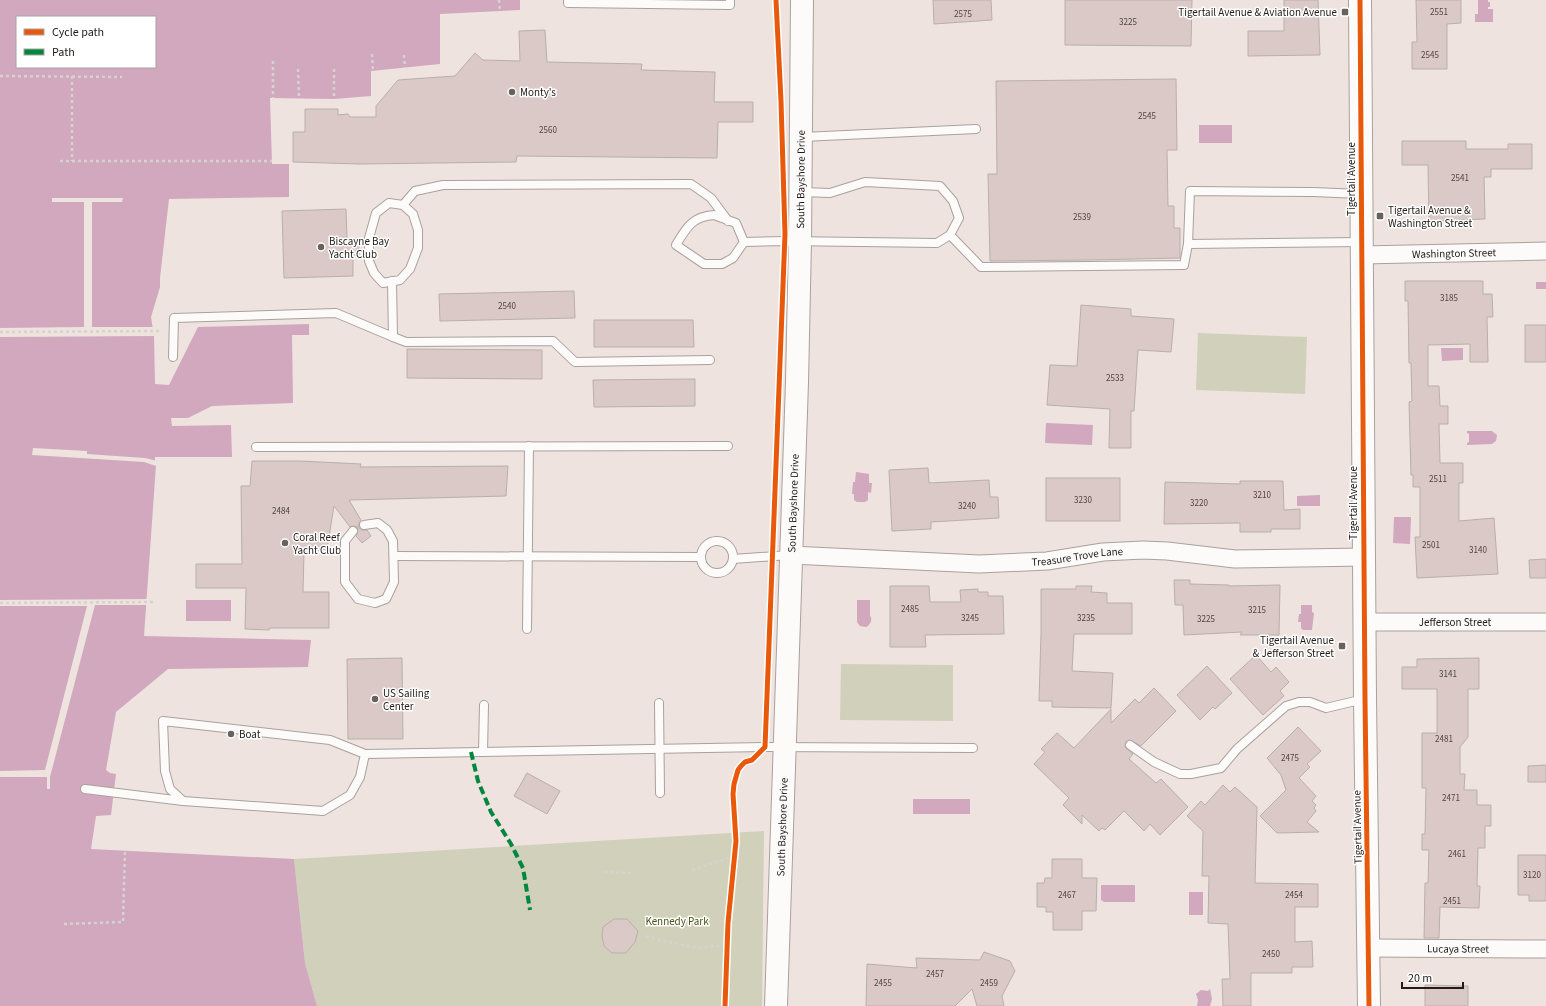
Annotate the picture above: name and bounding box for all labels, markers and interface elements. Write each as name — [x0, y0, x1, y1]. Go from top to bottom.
place label: Tigertail Avenue & Aviation Avenue — [1178, 5, 1338, 20]
house number: 2551 — [1430, 6, 1448, 19]
marker: Tigertail Avenue & Aviation Avenue — [1340, 7, 1350, 17]
house number: 2575 — [954, 8, 972, 21]
legend — [16, 16, 156, 68]
house number: 3225 — [1119, 16, 1137, 29]
text: Cycle path — [52, 24, 104, 41]
text: Path — [52, 44, 75, 61]
house number: 2545 — [1421, 49, 1439, 62]
place label: Monty's — [520, 85, 556, 100]
marker: Monty's — [507, 87, 517, 97]
house number: 2545 — [1138, 110, 1156, 123]
house number: 2560 — [539, 124, 557, 137]
street label: South Bayshore Drive — [793, 129, 809, 229]
street label: Tigertail Avenue — [1344, 142, 1359, 216]
house number: 2541 — [1451, 172, 1469, 185]
place label: Tigertail Avenue & Washington Street — [1388, 203, 1472, 231]
house number: 2539 — [1073, 211, 1091, 224]
marker: Tigertail Avenue & Washington Street — [1375, 211, 1385, 221]
place label: Biscayne Bay Yacht Club — [328, 234, 389, 262]
marker: Biscayne Bay Yacht Club — [316, 242, 326, 252]
street label: Washington Street — [1412, 245, 1497, 262]
house number: 3185 — [1440, 292, 1458, 305]
house number: 2540 — [498, 300, 516, 313]
house number: 2533 — [1106, 372, 1124, 385]
street label: South Bayshore Drive — [784, 453, 803, 553]
street label: Tigertail Avenue — [1346, 466, 1361, 540]
house number: 2511 — [1429, 473, 1447, 486]
house number: 3210 — [1253, 489, 1271, 502]
house number: 3230 — [1074, 494, 1092, 507]
house number: 3220 — [1190, 497, 1208, 510]
house number: 3240 — [958, 500, 976, 513]
house number: 2484 — [272, 505, 290, 518]
place label: Coral Reef Yacht Club — [292, 530, 341, 558]
marker: Coral Reef Yacht Club — [280, 538, 290, 548]
house number: 2501 — [1422, 539, 1440, 552]
street label: Treasure Trove Lane — [1031, 544, 1124, 570]
house number: 3140 — [1469, 544, 1487, 557]
house number: 2485 — [901, 603, 919, 616]
house number: 3215 — [1248, 604, 1266, 617]
house number: 3245 — [961, 612, 979, 625]
house number: 3235 — [1077, 612, 1095, 625]
house number: 3225 — [1197, 613, 1215, 626]
street label: Jefferson Street — [1419, 615, 1492, 630]
place label: Tigertail Avenue & Jefferson Street — [1253, 633, 1335, 661]
marker: Tigertail Avenue & Jefferson Street — [1337, 641, 1347, 651]
house number: 3141 — [1439, 668, 1457, 681]
place label: US Sailing Center — [383, 686, 430, 714]
marker: US Sailing Center — [370, 694, 380, 704]
place label: Boat — [239, 727, 261, 742]
marker: Boat — [226, 729, 236, 739]
house number: 2481 — [1435, 733, 1453, 746]
house number: 2475 — [1281, 752, 1299, 765]
street label: South Bayshore Drive — [773, 777, 792, 877]
street label: Tigertail Avenue — [1349, 789, 1366, 864]
house number: 2471 — [1442, 792, 1460, 805]
house number: 2461 — [1448, 848, 1466, 861]
house number: 3120 — [1523, 869, 1541, 882]
house number: 2467 — [1058, 889, 1076, 902]
house number: 2454 — [1285, 889, 1303, 902]
house number: 2451 — [1443, 895, 1461, 908]
park label: Kennedy Park — [645, 914, 709, 929]
street label: Lucaya Street — [1427, 941, 1489, 957]
house number: 2450 — [1262, 948, 1280, 961]
scale bar — [1402, 964, 1463, 990]
house number: 2457 — [926, 968, 944, 981]
text: 20 m — [1408, 970, 1432, 987]
house number: 2455 — [874, 977, 892, 990]
house number: 2459 — [980, 977, 998, 990]

